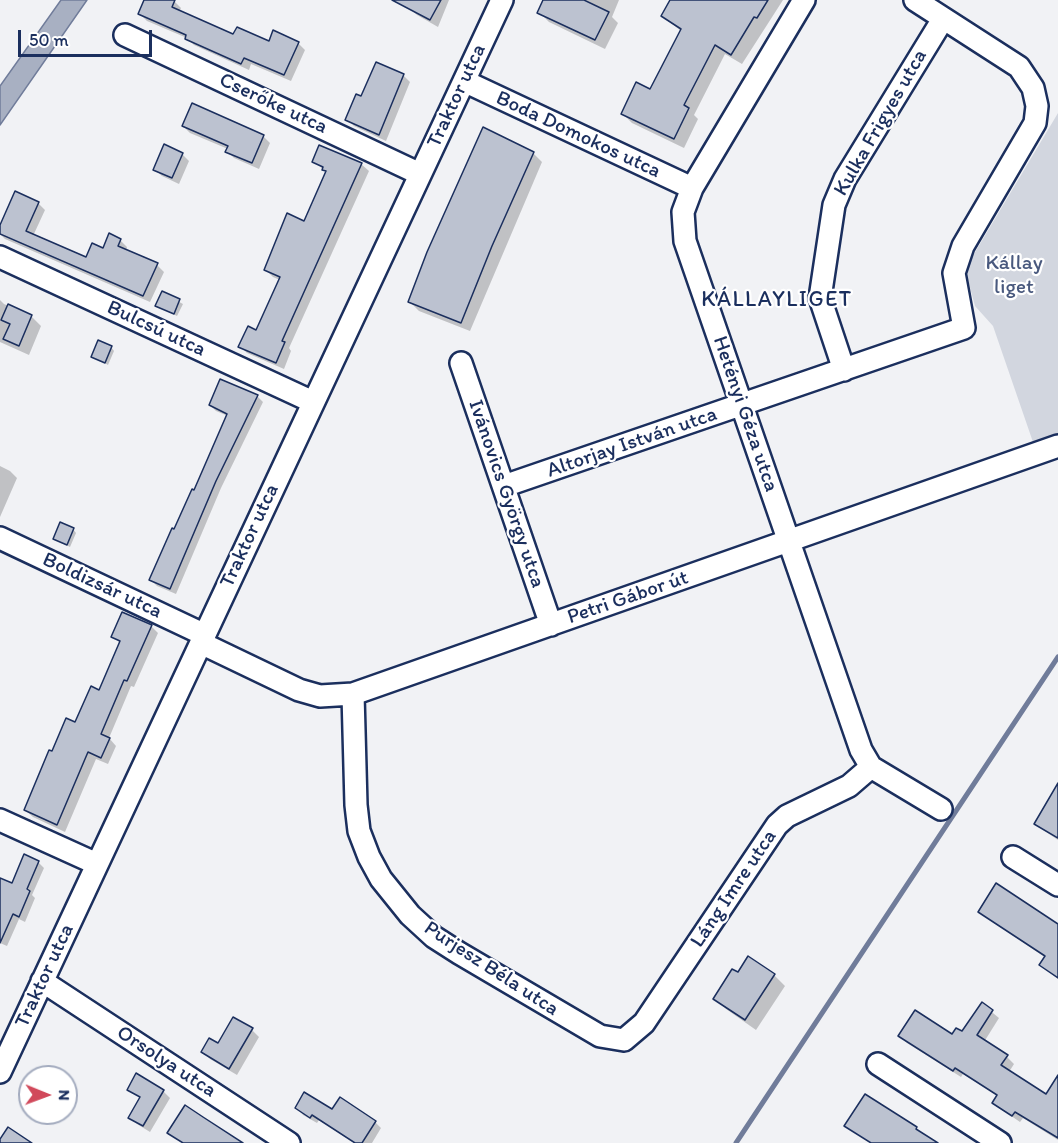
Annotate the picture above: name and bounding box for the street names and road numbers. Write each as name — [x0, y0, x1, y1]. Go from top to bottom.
street label: Traktor utca — [422, 40, 492, 152]
street label: Kulka Frigyes utca — [829, 45, 933, 201]
street label: Cserőke utca — [215, 68, 331, 140]
street label: Boda Domokos utca — [492, 86, 664, 184]
street label: Bulcsú utca — [103, 295, 209, 363]
street label: Hetényi Géza utca — [707, 333, 783, 495]
street label: Ivánovics György utca — [462, 397, 550, 591]
street label: Altorjay István utca — [544, 402, 720, 484]
street label: Traktor utca — [215, 480, 285, 592]
street label: Boldizsár utca — [38, 547, 166, 625]
street label: Petri Gábor út — [564, 565, 692, 631]
street label: Láng Imre utca — [685, 825, 783, 953]
street label: Purjesz Béla utca — [419, 916, 563, 1022]
street label: Traktor utca — [10, 920, 80, 1032]
street label: Orsolya utca — [111, 1020, 221, 1104]

